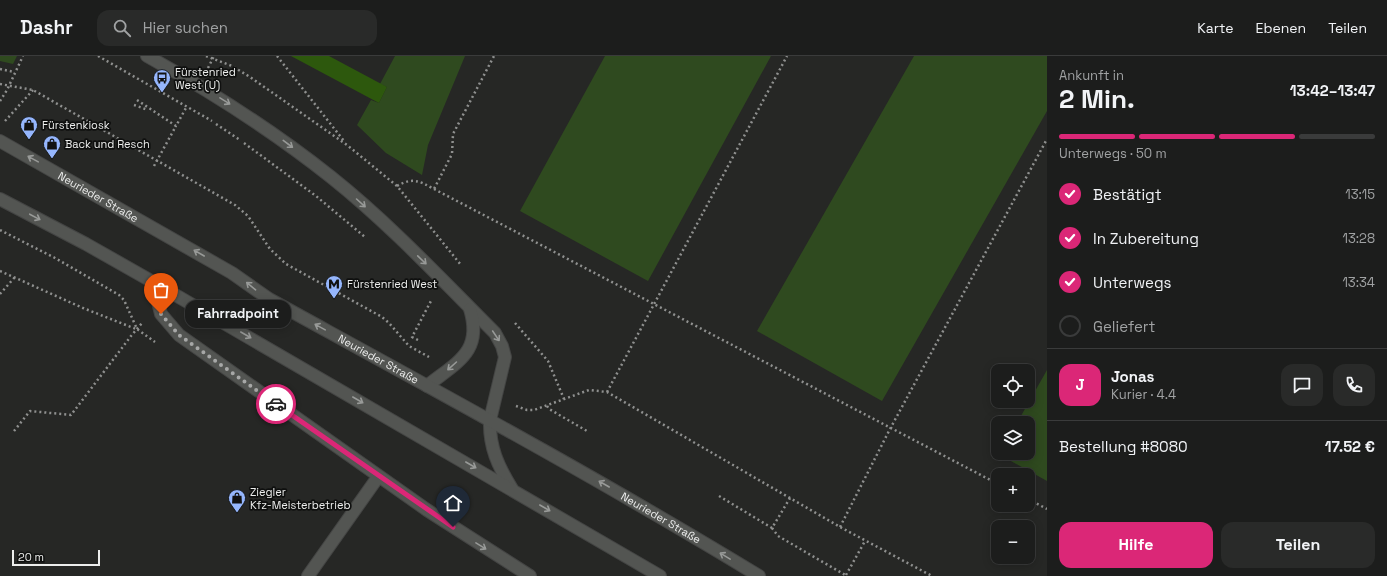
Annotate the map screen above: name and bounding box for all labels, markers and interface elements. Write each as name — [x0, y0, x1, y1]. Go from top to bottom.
search box — [97, 10, 377, 46]
text: Dashr — [20, 15, 73, 40]
icon: search — [111, 17, 133, 39]
text: Hier suchen — [143, 18, 228, 37]
text: Karte — [1197, 19, 1234, 37]
text: Ebenen — [1256, 19, 1306, 37]
text: Teilen — [1328, 19, 1367, 37]
place label: Fürstenried West (U) — [175, 65, 236, 92]
text: Ankunft in — [1059, 67, 1124, 84]
bus stop icon: Fürstenried West (U) — [152, 68, 172, 93]
text: 13:42–13:47 — [1290, 81, 1375, 100]
text: 2 Min. — [1059, 82, 1135, 116]
one-way arrow — [219, 97, 230, 105]
shop icon: Fürstenkiosk — [19, 115, 39, 140]
place label: Fürstenkiosk — [42, 118, 110, 132]
shop icon: Back und Resch — [42, 134, 62, 159]
place label: Back und Resch — [65, 137, 150, 151]
one-way arrow — [283, 140, 294, 149]
text: Unterwegs · 50 m — [1059, 145, 1167, 162]
one-way arrow — [28, 154, 40, 162]
street label: Neurieder Straße — [56, 169, 141, 225]
icon: check — [1059, 183, 1081, 205]
text: Bestätigt — [1093, 185, 1162, 204]
text: 13:15 — [1345, 186, 1375, 203]
one-way arrow — [356, 199, 367, 208]
one-way arrow — [29, 213, 41, 221]
icon: check — [1059, 227, 1081, 249]
text: In Zubereitung — [1093, 229, 1199, 248]
text: 13:28 — [1342, 230, 1375, 247]
one-way arrow — [193, 249, 205, 257]
one-way arrow — [417, 255, 427, 264]
icon: check — [1059, 271, 1081, 293]
pin — [144, 273, 178, 314]
text: Unterwegs — [1093, 273, 1171, 292]
metro station icon: Fürstenried West — [324, 274, 344, 299]
text: 13:34 — [1342, 274, 1375, 291]
place label: Fürstenried West — [347, 277, 437, 291]
icon: bag — [150, 279, 172, 301]
one-way arrow — [245, 281, 256, 290]
callout: Fahrradpoint — [185, 300, 291, 328]
text: Fahrradpoint — [197, 305, 279, 322]
text: Geliefert — [1093, 317, 1155, 336]
one-way arrow — [314, 322, 326, 330]
street label: Neurieder Straße — [336, 331, 421, 387]
one-way arrow — [492, 331, 500, 342]
one-way arrow — [240, 332, 252, 340]
one-way arrow — [447, 361, 457, 370]
map controls — [991, 364, 1035, 564]
button: locate — [991, 364, 1035, 408]
button: chat — [1281, 364, 1323, 406]
button: phone — [1333, 364, 1375, 406]
text: Jonas — [1111, 367, 1154, 386]
text: J — [1075, 375, 1085, 394]
courier — [256, 384, 296, 424]
text: Kurier · 4.4 — [1111, 386, 1176, 403]
icon: car — [265, 393, 287, 415]
one-way arrow — [352, 397, 364, 405]
button: layers — [991, 416, 1035, 460]
text: Bestellung #8080 — [1059, 437, 1188, 456]
text: 17.52 € — [1325, 437, 1375, 456]
one-way arrow — [465, 462, 477, 470]
button: + — [991, 468, 1035, 512]
one-way arrow — [598, 479, 610, 487]
place label: Ziegler Kfz-Meisterbetrieb — [250, 485, 351, 512]
pin — [436, 486, 470, 527]
shop icon: Ziegler Kfz-Meisterbetrieb — [227, 488, 247, 513]
street label: Neurieder Straße — [619, 489, 703, 546]
icon: home — [442, 492, 464, 514]
one-way arrow — [539, 505, 551, 513]
button: − — [991, 520, 1035, 564]
button: Hilfe — [1059, 522, 1213, 568]
button: Teilen — [1221, 522, 1375, 568]
one-way arrow — [476, 541, 487, 550]
scale bar — [12, 548, 100, 567]
text: 20 m — [18, 550, 44, 564]
one-way arrow — [719, 551, 731, 559]

